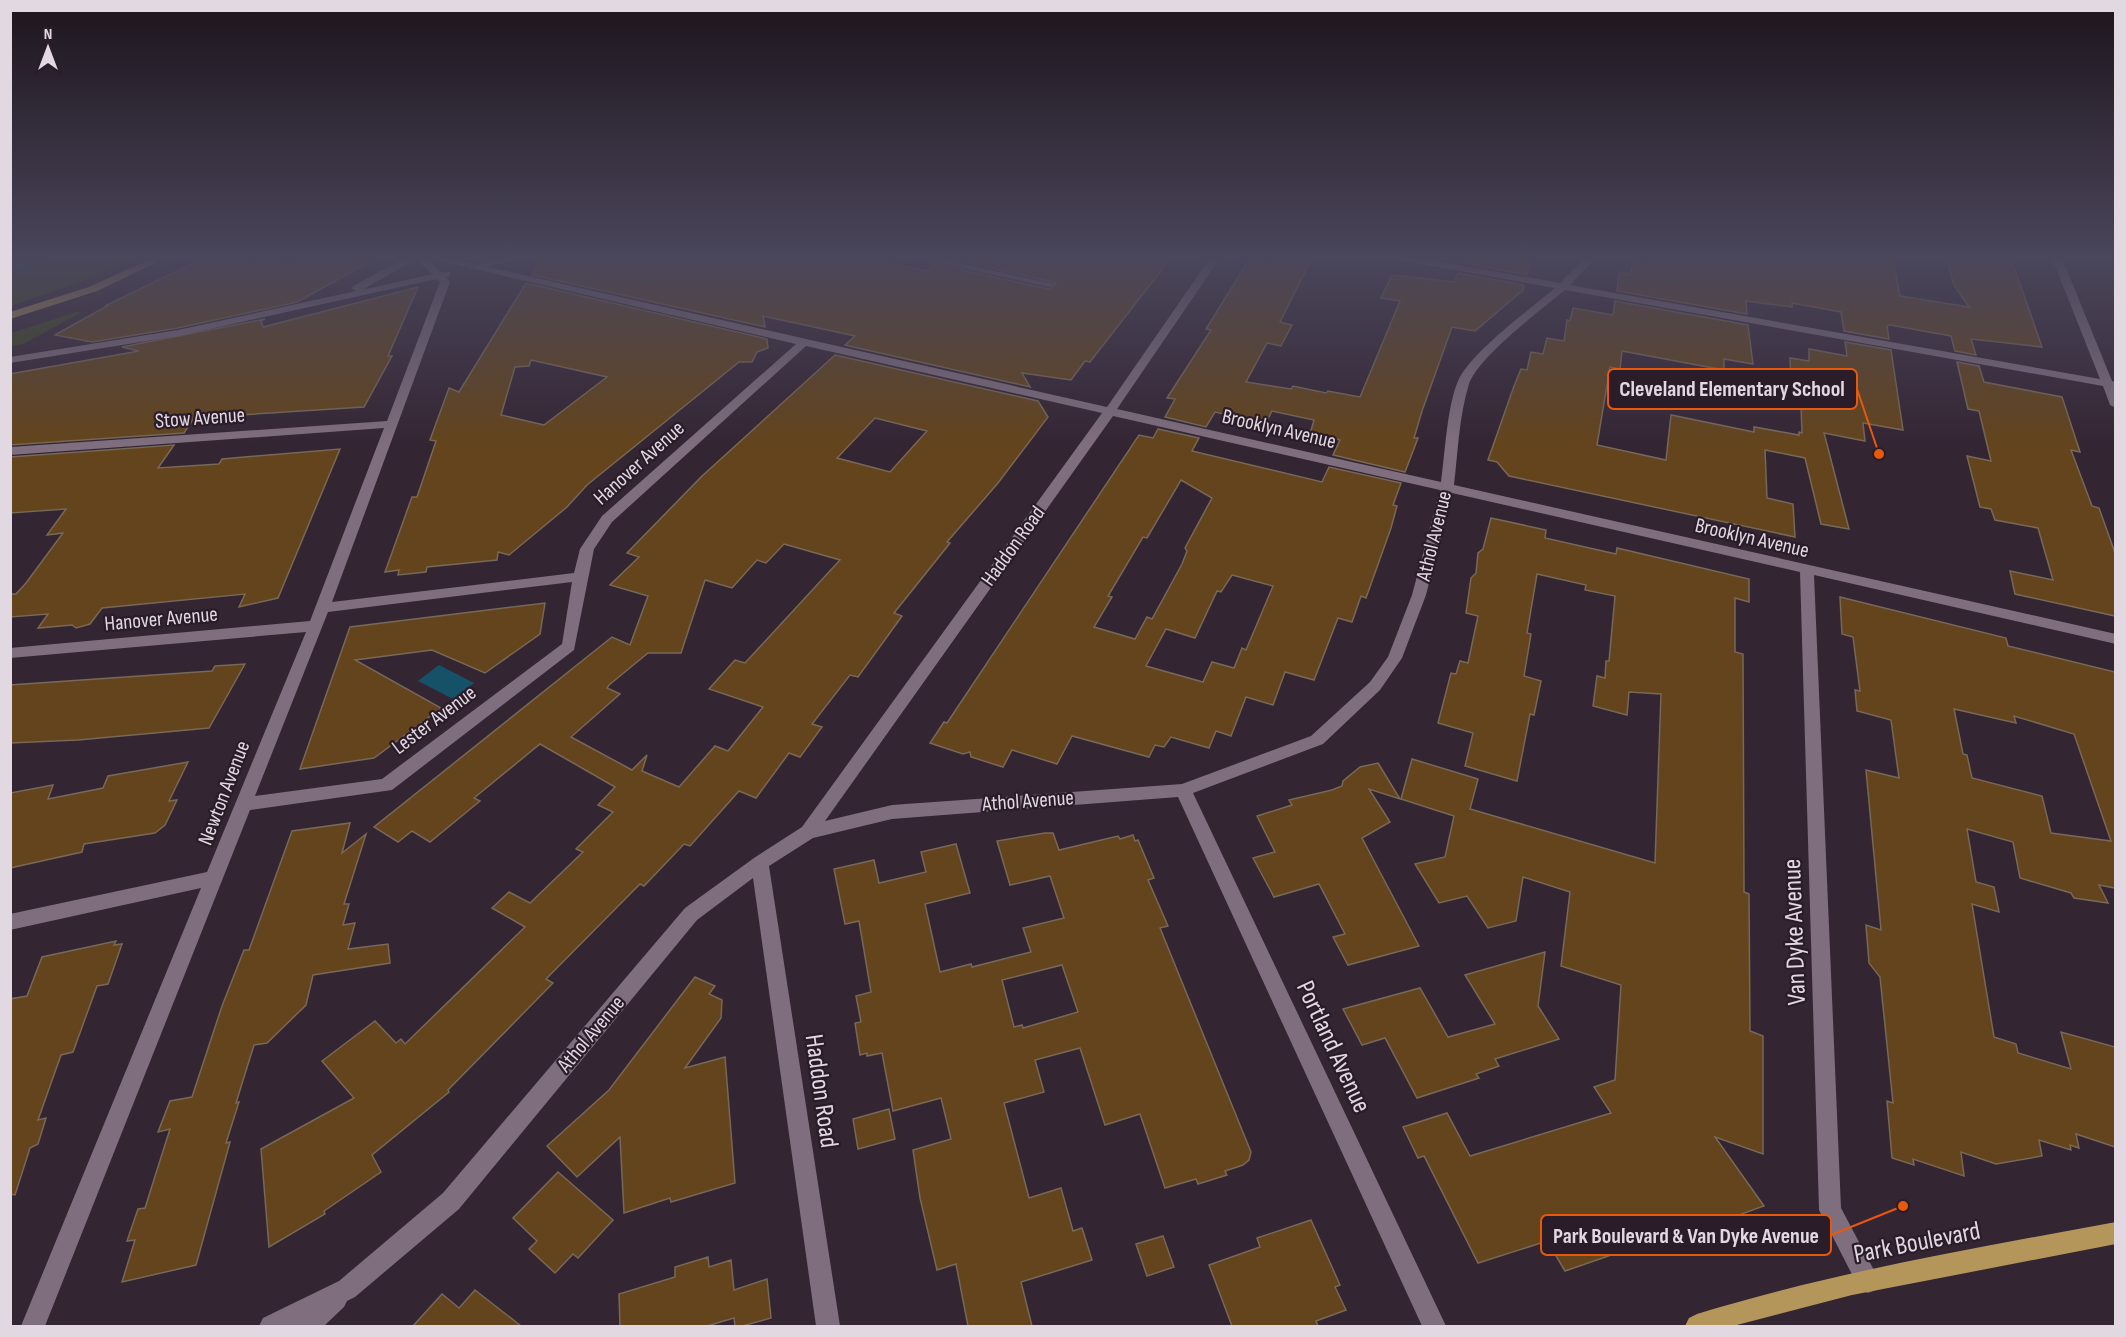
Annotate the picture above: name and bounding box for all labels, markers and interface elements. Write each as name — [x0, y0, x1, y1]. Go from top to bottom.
north arrow — [18, 18, 78, 78]
text: N — [44, 25, 52, 44]
callout: Cleveland Elementary School — [1608, 369, 1857, 409]
text: Cleveland Elementary School — [1619, 376, 1845, 403]
street label: Stow Avenue — [154, 402, 246, 434]
street label: Brooklyn Avenue — [1220, 404, 1338, 454]
street label: Hanover Avenue — [588, 416, 690, 510]
street label: Athol Avenue — [1411, 488, 1457, 584]
street label: Haddon Road — [976, 501, 1050, 591]
street label: Brooklyn Avenue — [1693, 513, 1811, 563]
street label: Hanover Avenue — [103, 602, 219, 636]
street label: Lester Avenue — [387, 680, 481, 760]
street label: Newton Avenue — [193, 737, 255, 849]
street label: Athol Avenue — [980, 785, 1075, 817]
street label: Van Dyke Avenue — [1777, 858, 1813, 1006]
street label: Portland Avenue — [1289, 976, 1377, 1118]
street label: Athol Avenue — [551, 991, 630, 1078]
street label: Haddon Road — [798, 1032, 844, 1150]
callout: Park Boulevard & Van Dyke Avenue — [1541, 1215, 1831, 1255]
street label: Park Boulevard — [1851, 1216, 1983, 1270]
text: Park Boulevard & Van Dyke Avenue — [1553, 1223, 1819, 1250]

